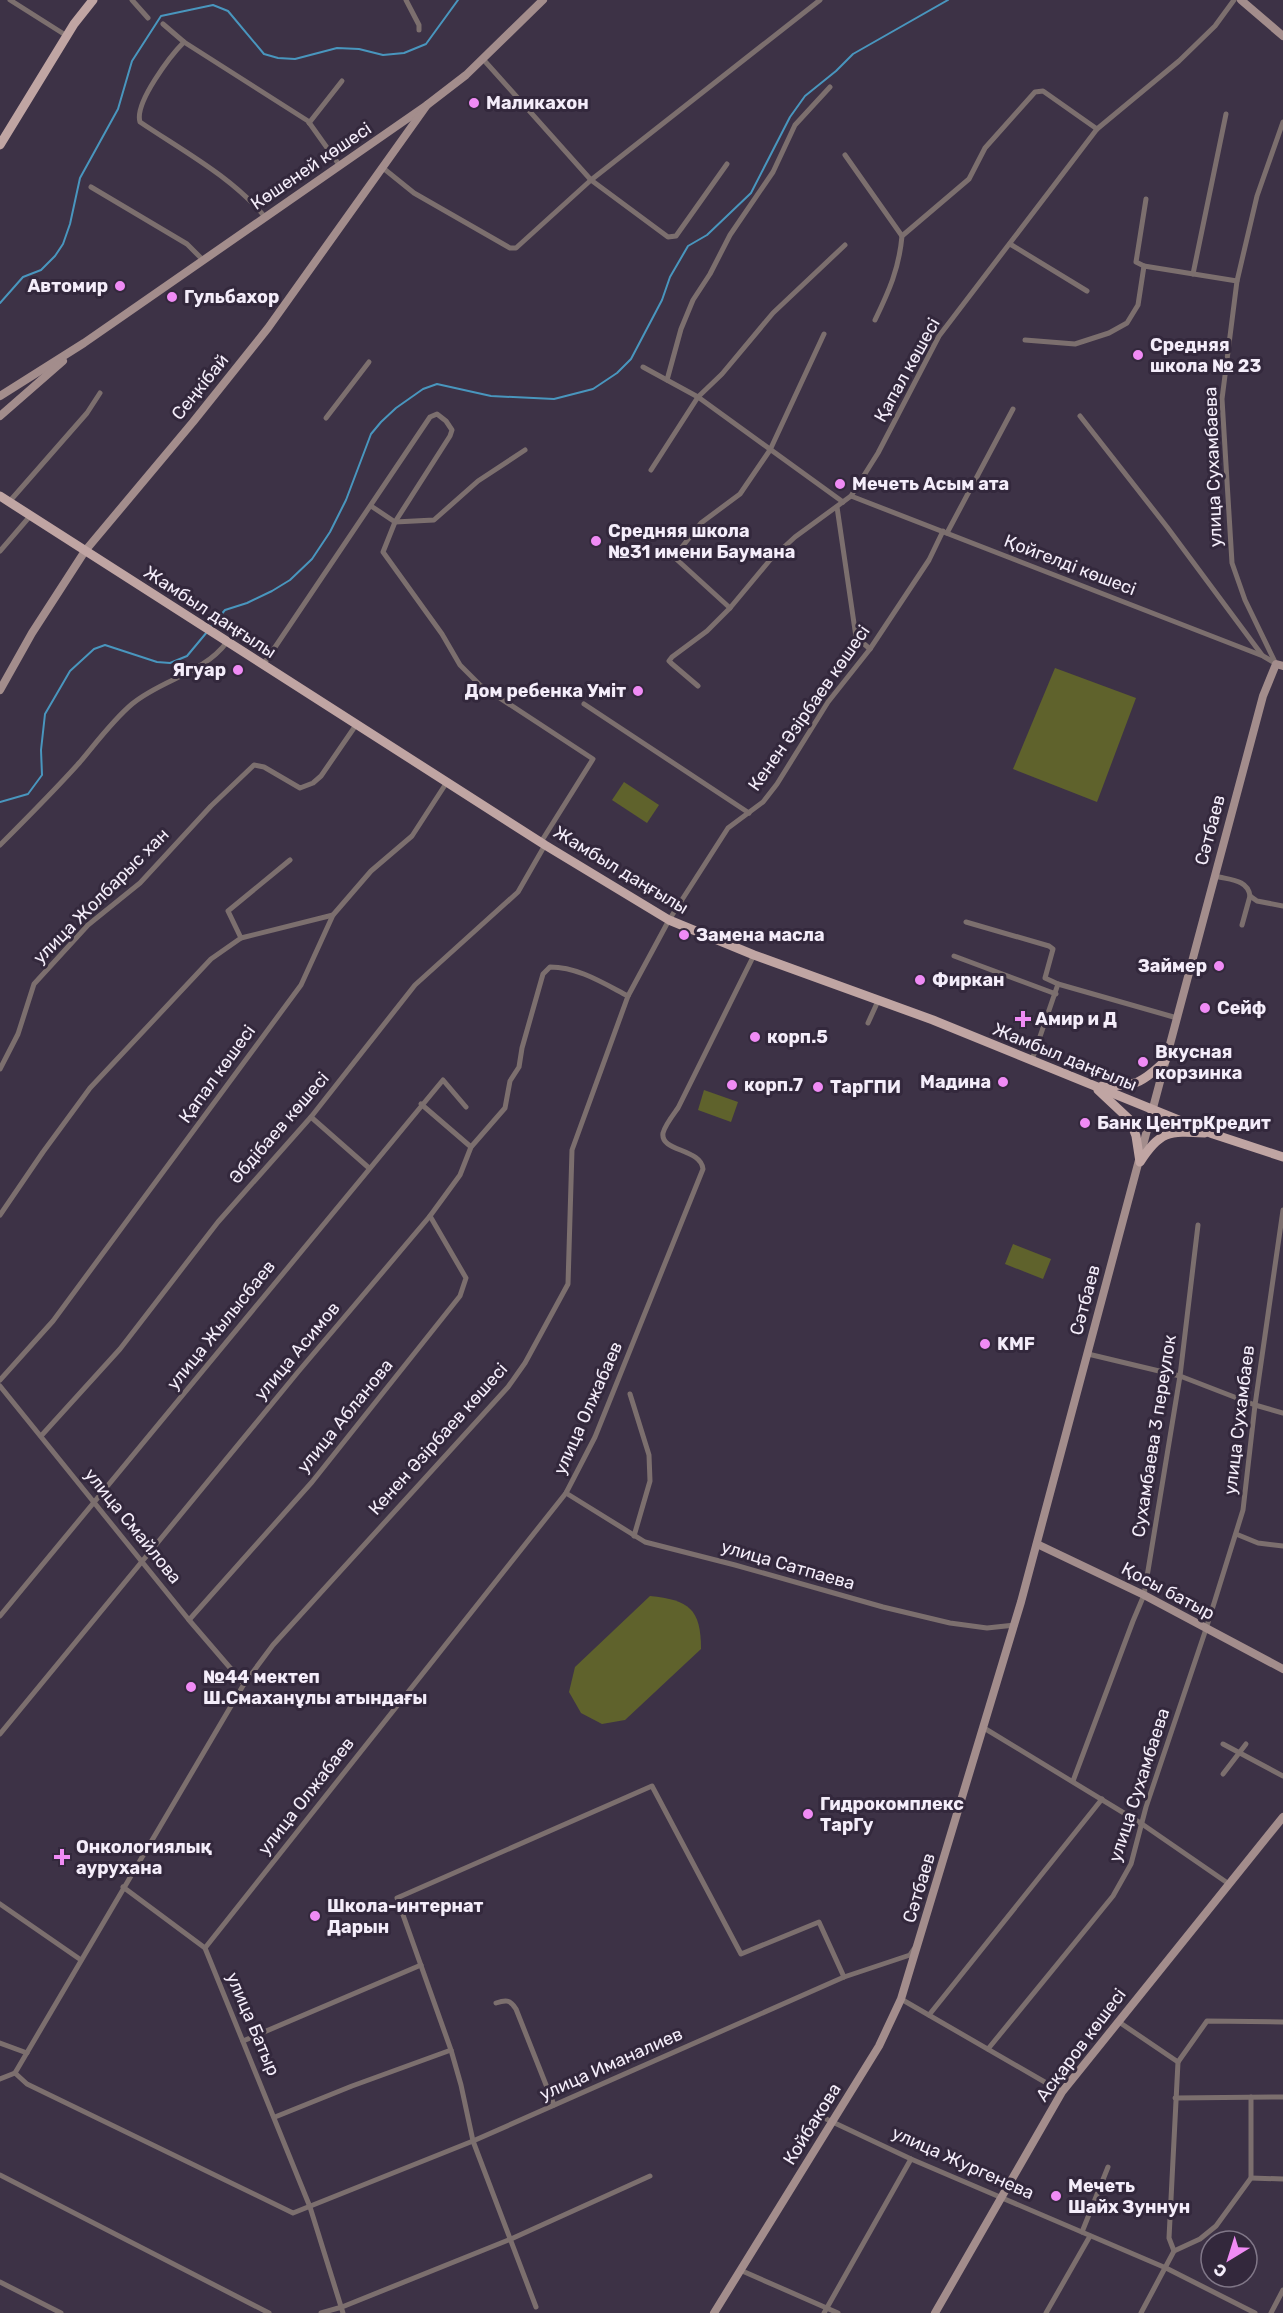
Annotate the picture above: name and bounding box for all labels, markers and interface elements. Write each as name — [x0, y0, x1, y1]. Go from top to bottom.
place label: Маликахон — [486, 92, 589, 114]
marker: Маликахон — [467, 96, 481, 110]
street label: Көшеней көшесі — [246, 117, 376, 215]
place label: Автомир — [27, 275, 108, 297]
marker: Автомир — [113, 279, 127, 293]
place label: Гульбахор — [184, 286, 279, 308]
marker: Гульбахор — [165, 290, 179, 304]
street label: Қапал көшесі — [869, 314, 945, 426]
place label: Средняя школа № 23 — [1150, 334, 1262, 377]
marker: Средняя школа № 23 — [1131, 348, 1145, 362]
street label: Сеңкібай — [167, 350, 233, 424]
street label: улица Сухамбаева — [1199, 386, 1227, 548]
place label: Мечеть Асым ата — [852, 473, 1009, 495]
marker: Мечеть Асым ата — [833, 477, 847, 491]
place label: Средняя школа №31 имени Баумана — [608, 520, 795, 563]
street label: Қойгелді көшесі — [1001, 530, 1139, 600]
marker: Средняя школа №31 имени Баумана — [589, 534, 603, 548]
street label: Жамбыл даңғылы — [140, 561, 280, 663]
street label: Кенен Әзірбаев көшесі — [743, 621, 875, 795]
place label: Ягуар — [172, 659, 226, 681]
marker: Ягуар — [231, 663, 245, 677]
place label: Дом ребенка Умiт — [464, 680, 626, 702]
marker: Дом ребенка Умiт — [631, 684, 645, 698]
street label: Сәтбаев — [1190, 792, 1230, 868]
street label: Жамбыл даңғылы — [550, 821, 692, 919]
street label: улица Жолбарыс хан — [28, 823, 174, 969]
place label: Замена масла — [696, 924, 825, 946]
marker: Замена масла — [677, 928, 691, 942]
place label: Займер — [1138, 955, 1207, 977]
marker: Займер — [1212, 959, 1226, 973]
place label: Фиркан — [932, 969, 1005, 991]
marker: Фиркан — [913, 973, 927, 987]
place label: Сейф — [1217, 997, 1266, 1019]
marker: Сейф — [1198, 1001, 1212, 1015]
place label: Амир и Д — [1035, 1008, 1117, 1030]
marker: Амир и Д — [1016, 1012, 1030, 1026]
street label: Жамбыл даңғылы — [990, 1018, 1140, 1096]
street label: Қапал көшесі — [174, 1021, 260, 1127]
place label: корп.5 — [767, 1026, 828, 1048]
marker: корп.5 — [748, 1030, 762, 1044]
place label: Вкусная корзинка — [1155, 1041, 1242, 1084]
marker: Вкусная корзинка — [1136, 1055, 1150, 1069]
street label: Әбдібаев көшесі — [224, 1067, 334, 1189]
place label: Мадина — [920, 1071, 991, 1093]
place label: корп.7 — [744, 1074, 803, 1096]
marker: Мадина — [996, 1075, 1010, 1089]
place label: ТарГПИ — [830, 1076, 901, 1098]
marker: корп.7 — [725, 1078, 739, 1092]
marker: ТарГПИ — [811, 1080, 825, 1094]
place label: Банк ЦентрКредит — [1097, 1112, 1271, 1134]
marker: Банк ЦентрКредит — [1078, 1116, 1092, 1130]
street label: улица Жылысбаев — [162, 1256, 280, 1394]
street label: Сәтбаев — [1065, 1262, 1105, 1338]
street label: улица Асимов — [249, 1297, 345, 1405]
place label: KMF — [997, 1333, 1035, 1355]
street label: Сухамбаева 3 переулок — [1127, 1333, 1181, 1539]
marker: KMF — [978, 1337, 992, 1351]
street label: улица Олжабаев — [549, 1338, 627, 1478]
street label: улица Сухамбаев — [1219, 1344, 1259, 1496]
street label: улица Абланова — [292, 1355, 398, 1477]
street label: Кенен Әзірбаев көшесі — [364, 1358, 512, 1520]
street label: улица Смайлова — [80, 1464, 186, 1588]
street label: улица Сатпаева — [719, 1535, 857, 1595]
street label: Қосы батыр — [1118, 1557, 1218, 1625]
place label: №44 мектеп Ш.Смаханұлы атындағы — [203, 1666, 427, 1709]
marker: №44 мектеп Ш.Смаханұлы атындағы — [184, 1680, 198, 1694]
street label: улица Сухамбаева — [1104, 1705, 1174, 1865]
street label: улица Олжабаев — [253, 1733, 359, 1859]
place label: Гидрокомплекс ТарГу — [820, 1793, 964, 1836]
marker: Гидрокомплекс ТарГу — [801, 1807, 815, 1821]
place label: Онкологиялық аурухана — [76, 1836, 213, 1879]
marker: Онкологиялық аурухана — [53, 1848, 71, 1866]
street label: Сәтбаев — [898, 1850, 940, 1926]
place label: Школа-интернат Дарын — [327, 1895, 484, 1938]
marker: Школа-интернат Дарын — [308, 1909, 322, 1923]
street label: улица Батыр — [221, 1969, 285, 2079]
street label: Асқаров көшесі — [1031, 1984, 1131, 2106]
street label: улица Иманалиев — [536, 2023, 686, 2105]
street label: Койбакова — [778, 2079, 846, 2169]
street label: улица Жургенева — [888, 2122, 1038, 2204]
place label: Мечеть Шайх Зуннун — [1068, 2175, 1190, 2218]
marker: Мечеть Шайх Зуннун — [1049, 2189, 1063, 2203]
north arrow — [1199, 2229, 1259, 2289]
text: С — [1210, 2259, 1230, 2281]

